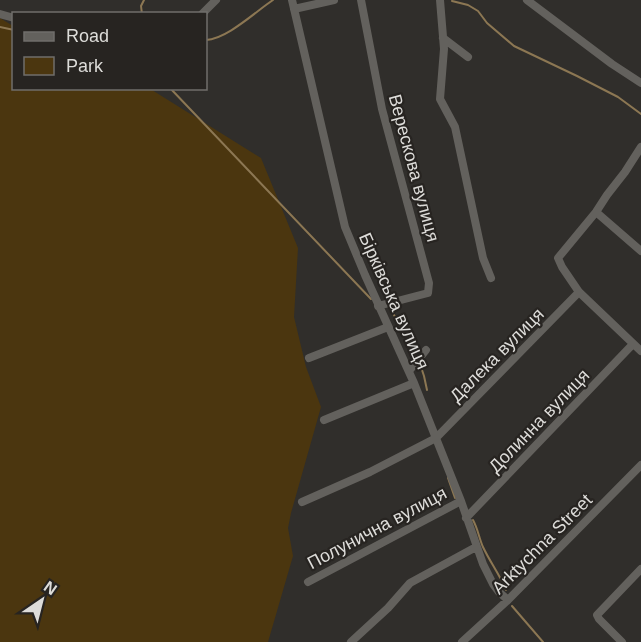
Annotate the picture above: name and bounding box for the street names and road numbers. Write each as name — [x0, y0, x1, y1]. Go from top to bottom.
street label: Верескова вулиця — [385, 92, 443, 244]
street label: Бірківська вулиця — [355, 230, 433, 372]
street label: Далека вулиця — [446, 304, 548, 406]
street label: Долинна вулиця — [485, 365, 593, 477]
street label: Полунична вулиця — [304, 483, 450, 573]
street label: Arktychna Street — [488, 490, 596, 598]

